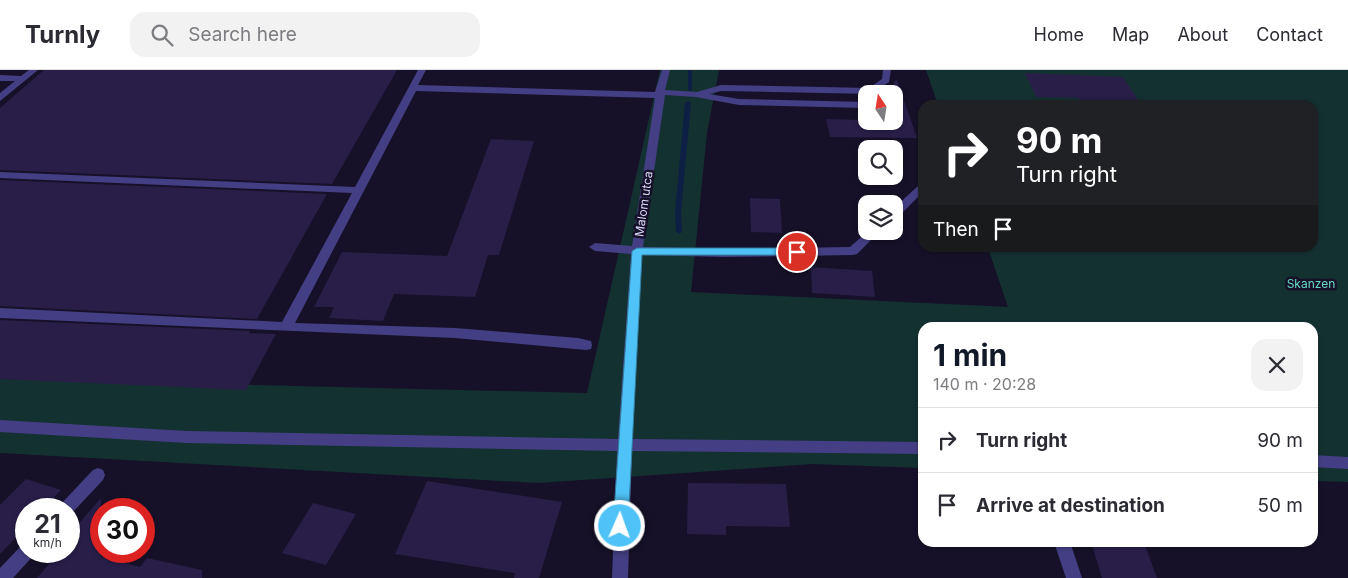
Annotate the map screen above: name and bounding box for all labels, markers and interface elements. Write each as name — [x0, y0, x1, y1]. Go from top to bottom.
search box — [130, 12, 480, 57]
text: Turnly — [25, 20, 100, 49]
icon: search — [148, 21, 176, 49]
text: Search here — [188, 23, 297, 46]
text: Home — [1034, 24, 1084, 45]
text: Map — [1112, 24, 1149, 45]
text: About — [1177, 24, 1228, 45]
text: Contact — [1256, 24, 1323, 45]
north arrow — [858, 85, 902, 130]
map controls — [858, 85, 903, 240]
text: 90 m — [1016, 119, 1103, 161]
icon: right — [933, 120, 998, 185]
button: search — [858, 140, 903, 185]
text: Turn right — [1016, 161, 1117, 187]
street label: Malom utca — [631, 170, 656, 238]
button: layers — [858, 195, 903, 240]
icon: arrive — [989, 215, 1017, 243]
text: Then — [933, 218, 979, 241]
pin — [776, 231, 818, 273]
icon: arrive — [783, 238, 811, 266]
park label: Skanzen — [1287, 276, 1335, 291]
text: 1 min — [933, 337, 1007, 373]
button: close — [1251, 339, 1303, 391]
text: 140 m · 20:28 — [933, 374, 1036, 394]
icon: right — [933, 426, 961, 454]
text: Turn right — [976, 429, 1067, 452]
text: 90 m — [1257, 429, 1303, 452]
icon: arrive — [933, 491, 961, 519]
text: Arrive at destination — [976, 494, 1165, 517]
text: 50 m — [1257, 494, 1303, 517]
speed limit sign: 30 — [90, 498, 155, 563]
position arrow — [593, 499, 645, 551]
text: 21 — [34, 509, 61, 539]
text: km/h — [33, 535, 62, 550]

